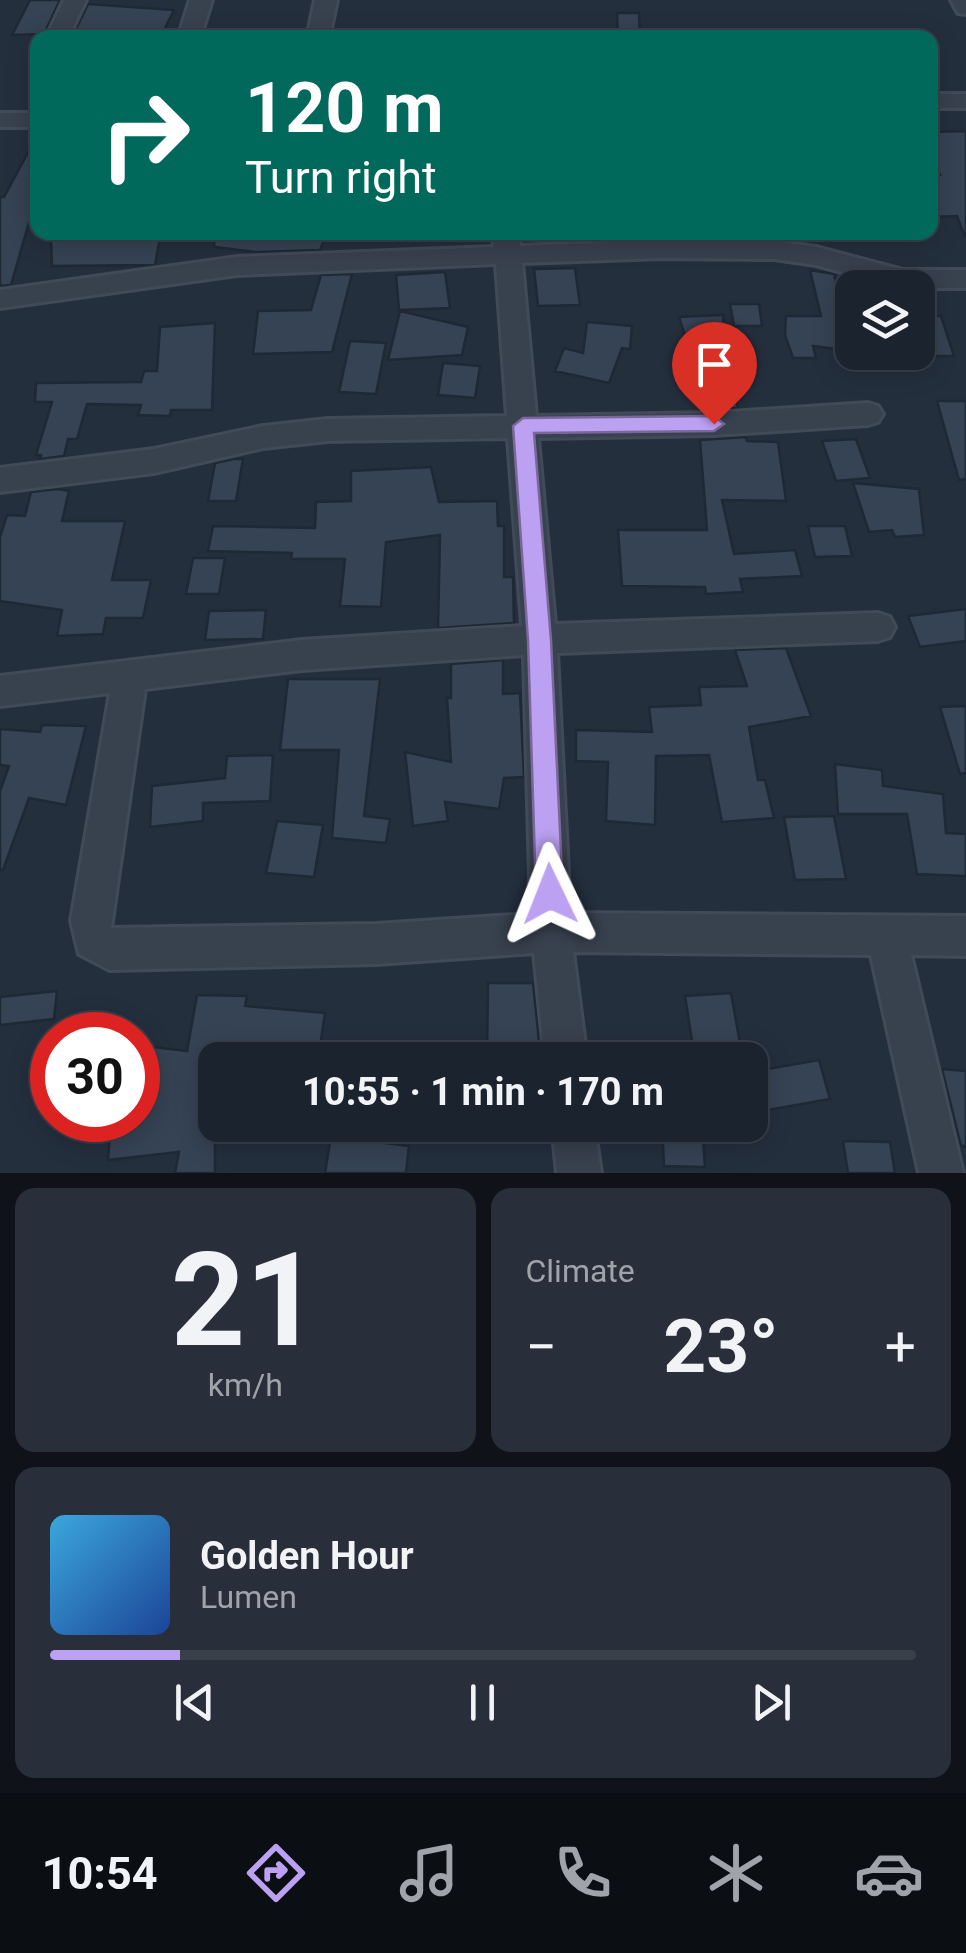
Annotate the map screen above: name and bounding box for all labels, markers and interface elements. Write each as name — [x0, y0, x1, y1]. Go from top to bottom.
text: 120 m — [245, 67, 444, 149]
icon: right — [80, 70, 210, 200]
text: Turn right — [245, 151, 437, 204]
map controls — [835, 270, 935, 370]
button: layers — [835, 270, 935, 370]
pin — [672, 322, 757, 425]
icon: arrive — [687, 337, 742, 392]
position arrow — [498, 842, 602, 946]
speed limit sign: 30 — [30, 1012, 160, 1142]
text: 10:55 · 1 min · 170 m — [302, 1070, 664, 1114]
text: 21 — [171, 1224, 320, 1377]
text: Climate — [526, 1252, 635, 1290]
text: 23° — [663, 1302, 779, 1390]
text: − — [526, 1315, 557, 1379]
text: + — [885, 1315, 916, 1379]
text: km/h — [208, 1366, 283, 1404]
text: Golden Hour — [200, 1534, 414, 1578]
text: Lumen — [200, 1578, 297, 1616]
icon: previous — [167, 1675, 222, 1730]
icon: pause — [455, 1675, 510, 1730]
icon: next — [744, 1675, 799, 1730]
icon: directions — [241, 1838, 311, 1908]
icon: music — [394, 1838, 464, 1908]
icon: phone — [548, 1838, 618, 1908]
icon: climate — [701, 1838, 771, 1908]
icon: car — [854, 1838, 924, 1908]
text: 10:54 — [42, 1847, 158, 1900]

